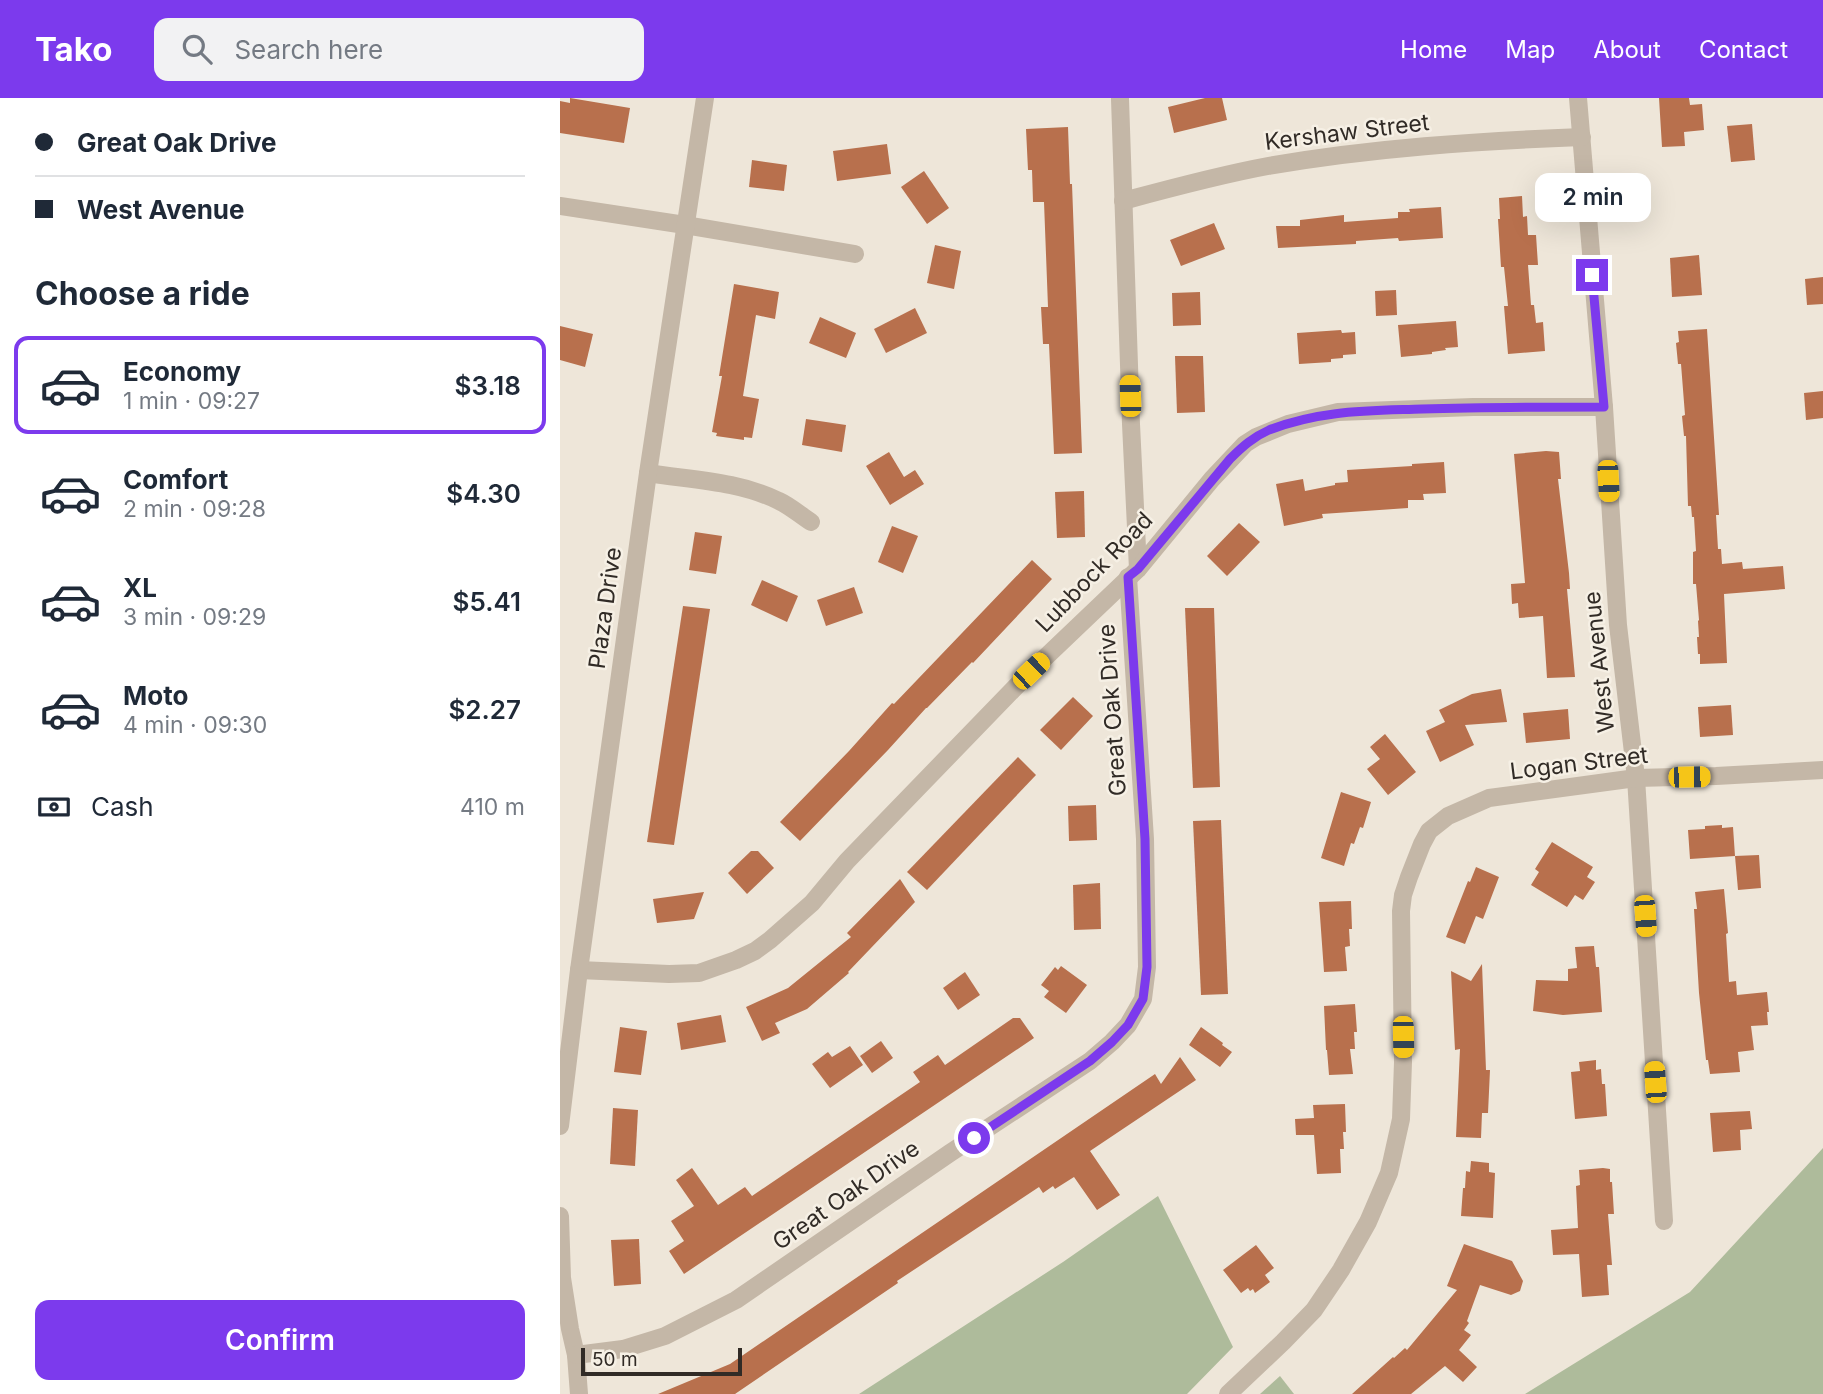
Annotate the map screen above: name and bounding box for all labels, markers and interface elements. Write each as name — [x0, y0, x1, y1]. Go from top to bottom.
search box — [154, 18, 644, 81]
text: Tako — [35, 29, 112, 69]
icon: search — [178, 30, 216, 68]
text: Search here — [234, 34, 383, 65]
text: Home — [1400, 35, 1467, 64]
text: Map — [1505, 35, 1555, 64]
text: About — [1593, 35, 1661, 64]
text: Contact — [1699, 35, 1788, 64]
street label: Kershaw Street — [1263, 108, 1431, 156]
text: Great Oak Drive — [77, 127, 277, 158]
callout: 2 min — [1534, 174, 1650, 222]
text: 2 min — [1563, 183, 1623, 211]
text: West Avenue — [77, 194, 245, 225]
route end — [1576, 259, 1608, 291]
text: Choose a ride — [35, 274, 250, 313]
icon: car — [39, 354, 102, 417]
text: Economy — [123, 356, 241, 387]
text: $3.18 — [454, 370, 521, 401]
car — [1119, 375, 1142, 417]
text: 1 min · 09:27 — [123, 387, 260, 415]
car — [1597, 459, 1620, 503]
icon: car — [39, 462, 102, 525]
text: Comfort — [123, 464, 228, 495]
text: $4.30 — [446, 478, 521, 509]
text: 2 min · 09:28 — [123, 495, 266, 523]
street label: Lubbock Road — [1030, 506, 1158, 638]
street label: Plaza Drive — [583, 545, 627, 671]
icon: car — [39, 570, 102, 633]
text: XL — [123, 572, 157, 603]
text: $5.41 — [453, 586, 521, 617]
street label: West Avenue — [1578, 590, 1620, 734]
text: 3 min · 09:29 — [123, 603, 266, 631]
street label: Great Oak Drive — [1092, 623, 1132, 797]
car — [1009, 649, 1054, 693]
icon: car — [39, 678, 102, 741]
text: Moto — [123, 680, 188, 711]
text: $2.27 — [448, 694, 521, 725]
text: 4 min · 09:30 — [123, 711, 267, 739]
street label: Logan Street — [1508, 741, 1650, 785]
car — [1668, 766, 1711, 788]
icon: cash — [35, 788, 73, 826]
text: Cash — [91, 791, 154, 822]
text: 410 m — [460, 793, 525, 821]
car — [1634, 894, 1657, 938]
car — [1393, 1016, 1414, 1058]
car — [1644, 1060, 1667, 1104]
route start — [958, 1122, 990, 1154]
street label: Great Oak Drive — [767, 1134, 925, 1256]
button: Confirm — [35, 1300, 525, 1380]
scale bar — [581, 1345, 742, 1377]
text: 50 m — [592, 1348, 638, 1371]

